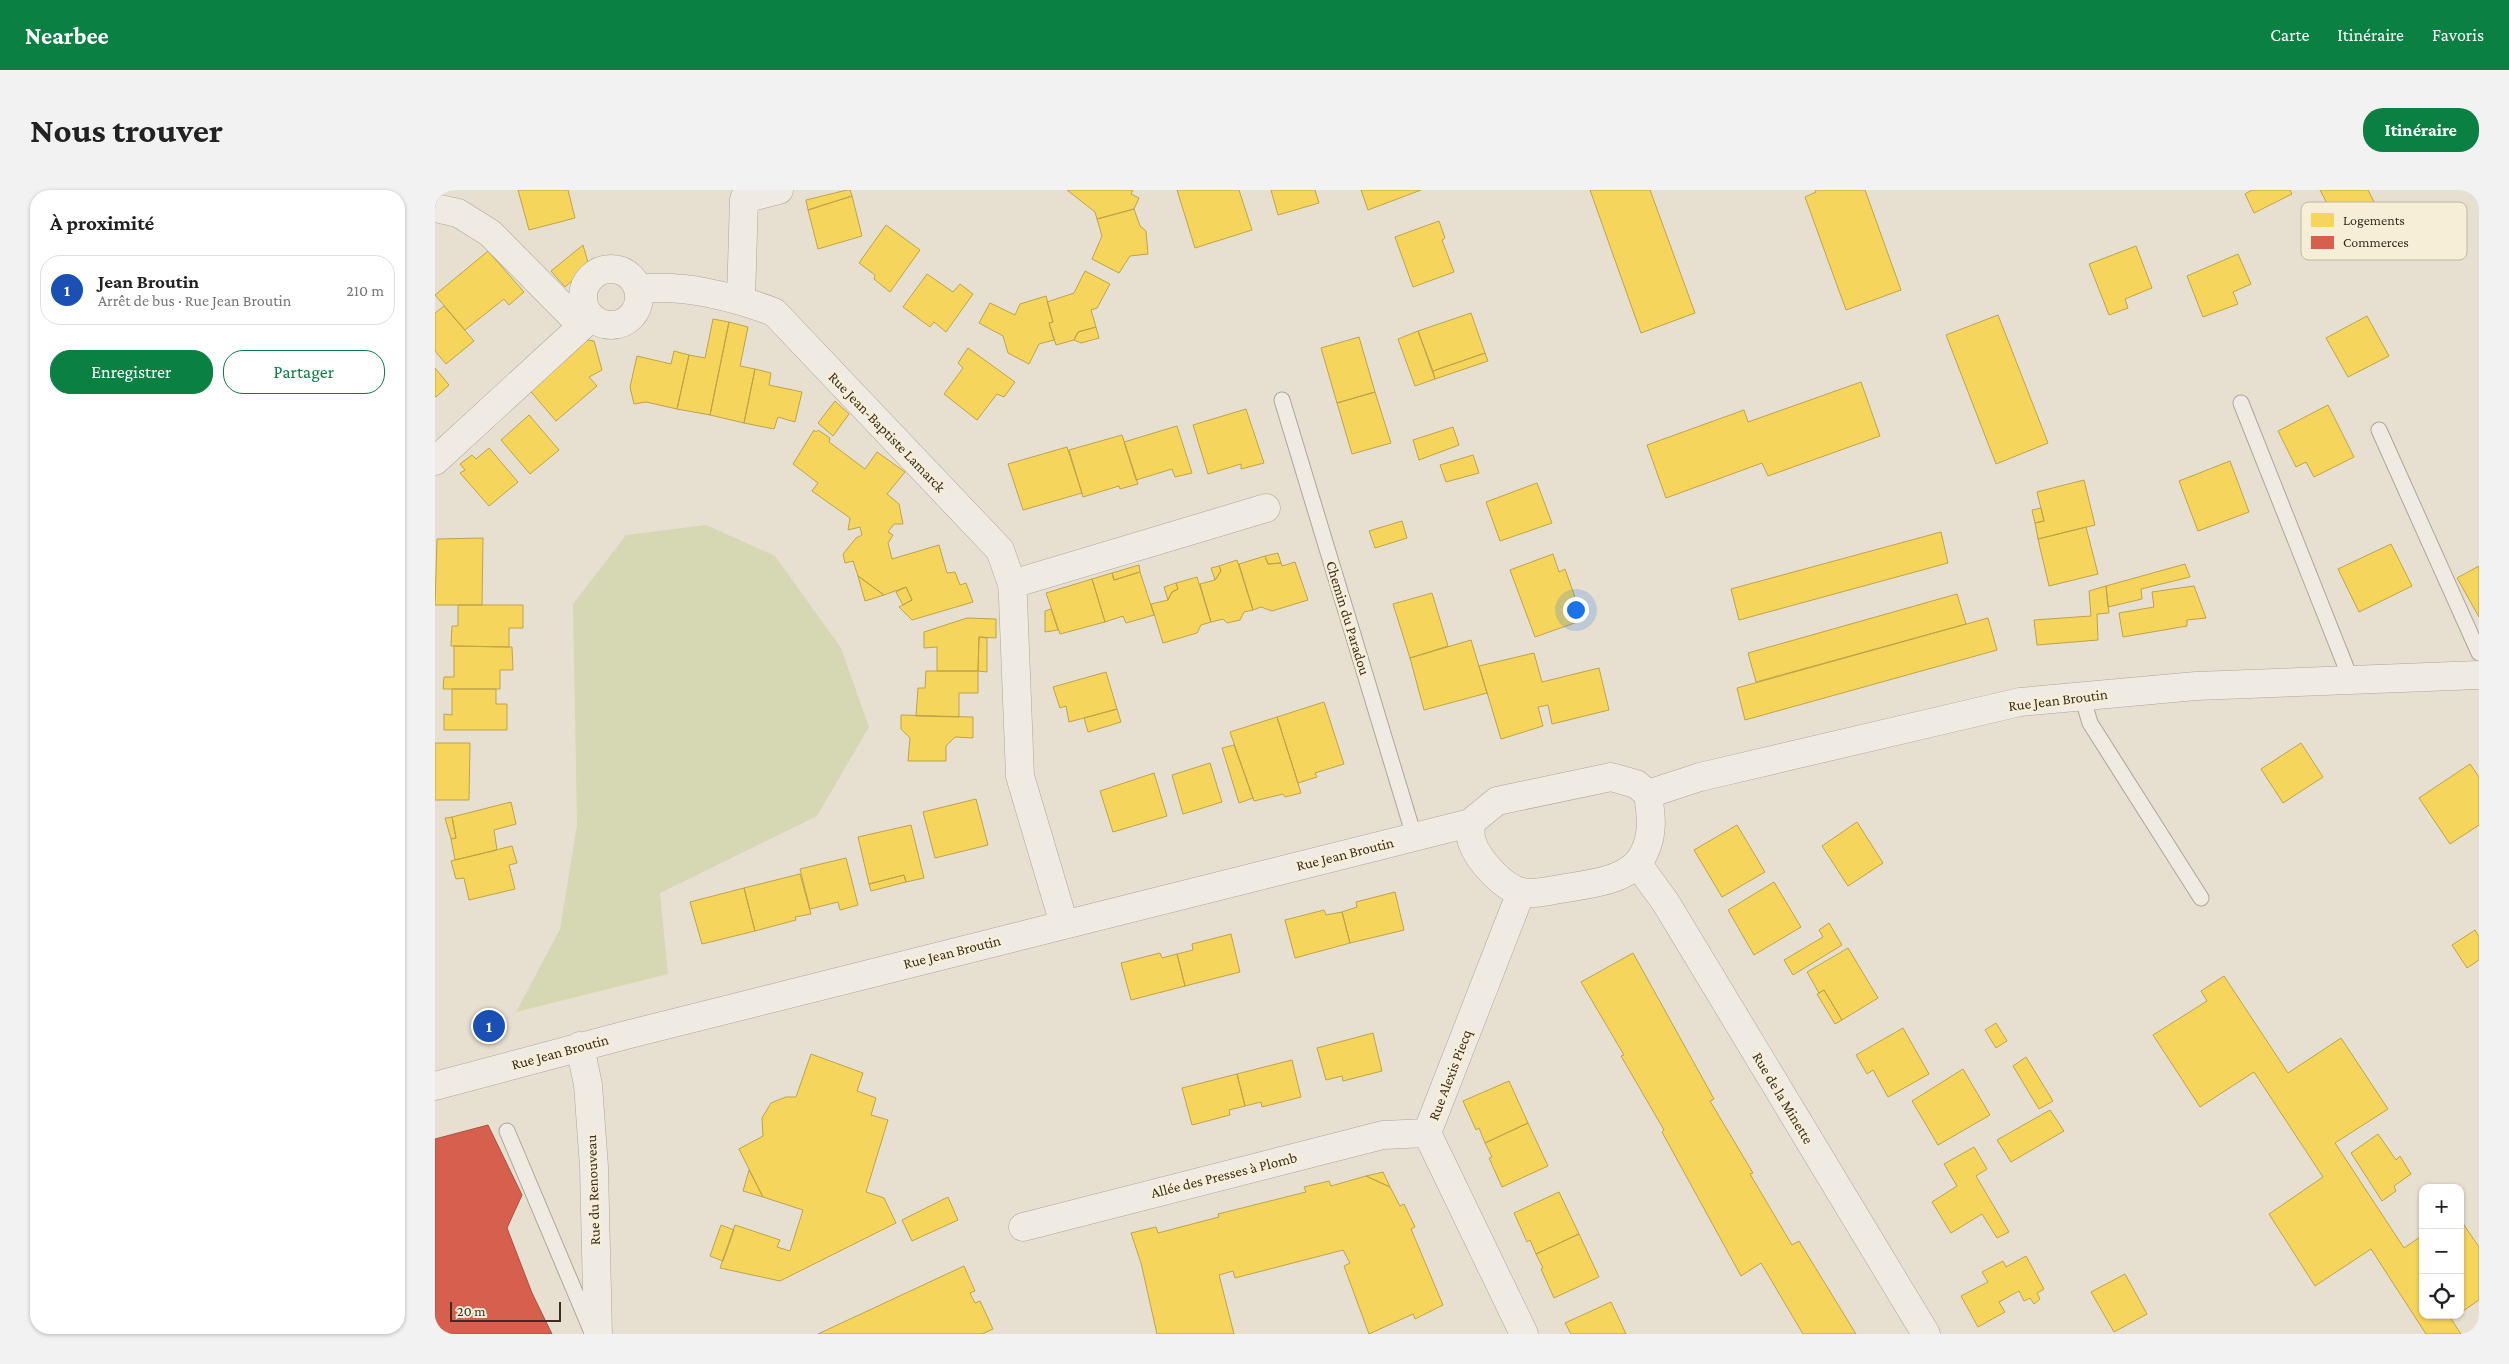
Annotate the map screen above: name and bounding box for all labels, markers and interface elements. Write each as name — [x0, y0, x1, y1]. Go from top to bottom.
text: Nearbee — [25, 22, 109, 49]
text: Carte — [2270, 25, 2309, 45]
text: Itinéraire — [2337, 25, 2404, 45]
text: Favoris — [2432, 25, 2484, 45]
button: Itinéraire — [2363, 108, 2479, 152]
text: Nous trouver — [30, 111, 223, 150]
legend — [2301, 202, 2467, 260]
text: À proximité — [50, 211, 154, 235]
text: Logements — [2343, 212, 2405, 228]
text: Commerces — [2343, 234, 2409, 250]
text: Jean Broutin — [98, 271, 199, 292]
text: 1 — [64, 282, 70, 299]
text: 210 m — [346, 282, 384, 299]
text: Arrêt de bus · Rue Jean Broutin — [98, 292, 291, 309]
button: Enregistrer — [50, 350, 213, 394]
button: Partager — [223, 350, 385, 394]
street label: Rue Jean-Baptiste Lamarck — [825, 369, 949, 497]
street label: Chemin du Paradou — [1323, 559, 1373, 677]
your location — [1563, 597, 1589, 623]
street label: Rue Jean Broutin — [2007, 686, 2109, 715]
street label: Rue Jean Broutin — [1295, 834, 1396, 875]
street label: Rue Jean Broutin — [902, 932, 1003, 973]
pin: 1 — [473, 1007, 505, 1045]
street label: Rue Alexis Piecq — [1425, 1027, 1476, 1123]
street label: Rue Jean Broutin — [510, 1031, 611, 1074]
street label: Rue de la Minette — [1749, 1049, 1817, 1147]
street label: Rue du Renouveau — [583, 1134, 603, 1246]
street label: Allée des Presses à Plomb — [1149, 1149, 1299, 1201]
map controls — [2419, 1184, 2464, 1319]
button: + — [2419, 1184, 2464, 1229]
button: − — [2419, 1229, 2464, 1274]
button: locate — [2419, 1274, 2464, 1319]
scale bar — [450, 1299, 561, 1322]
text: 20 m — [457, 1303, 485, 1319]

